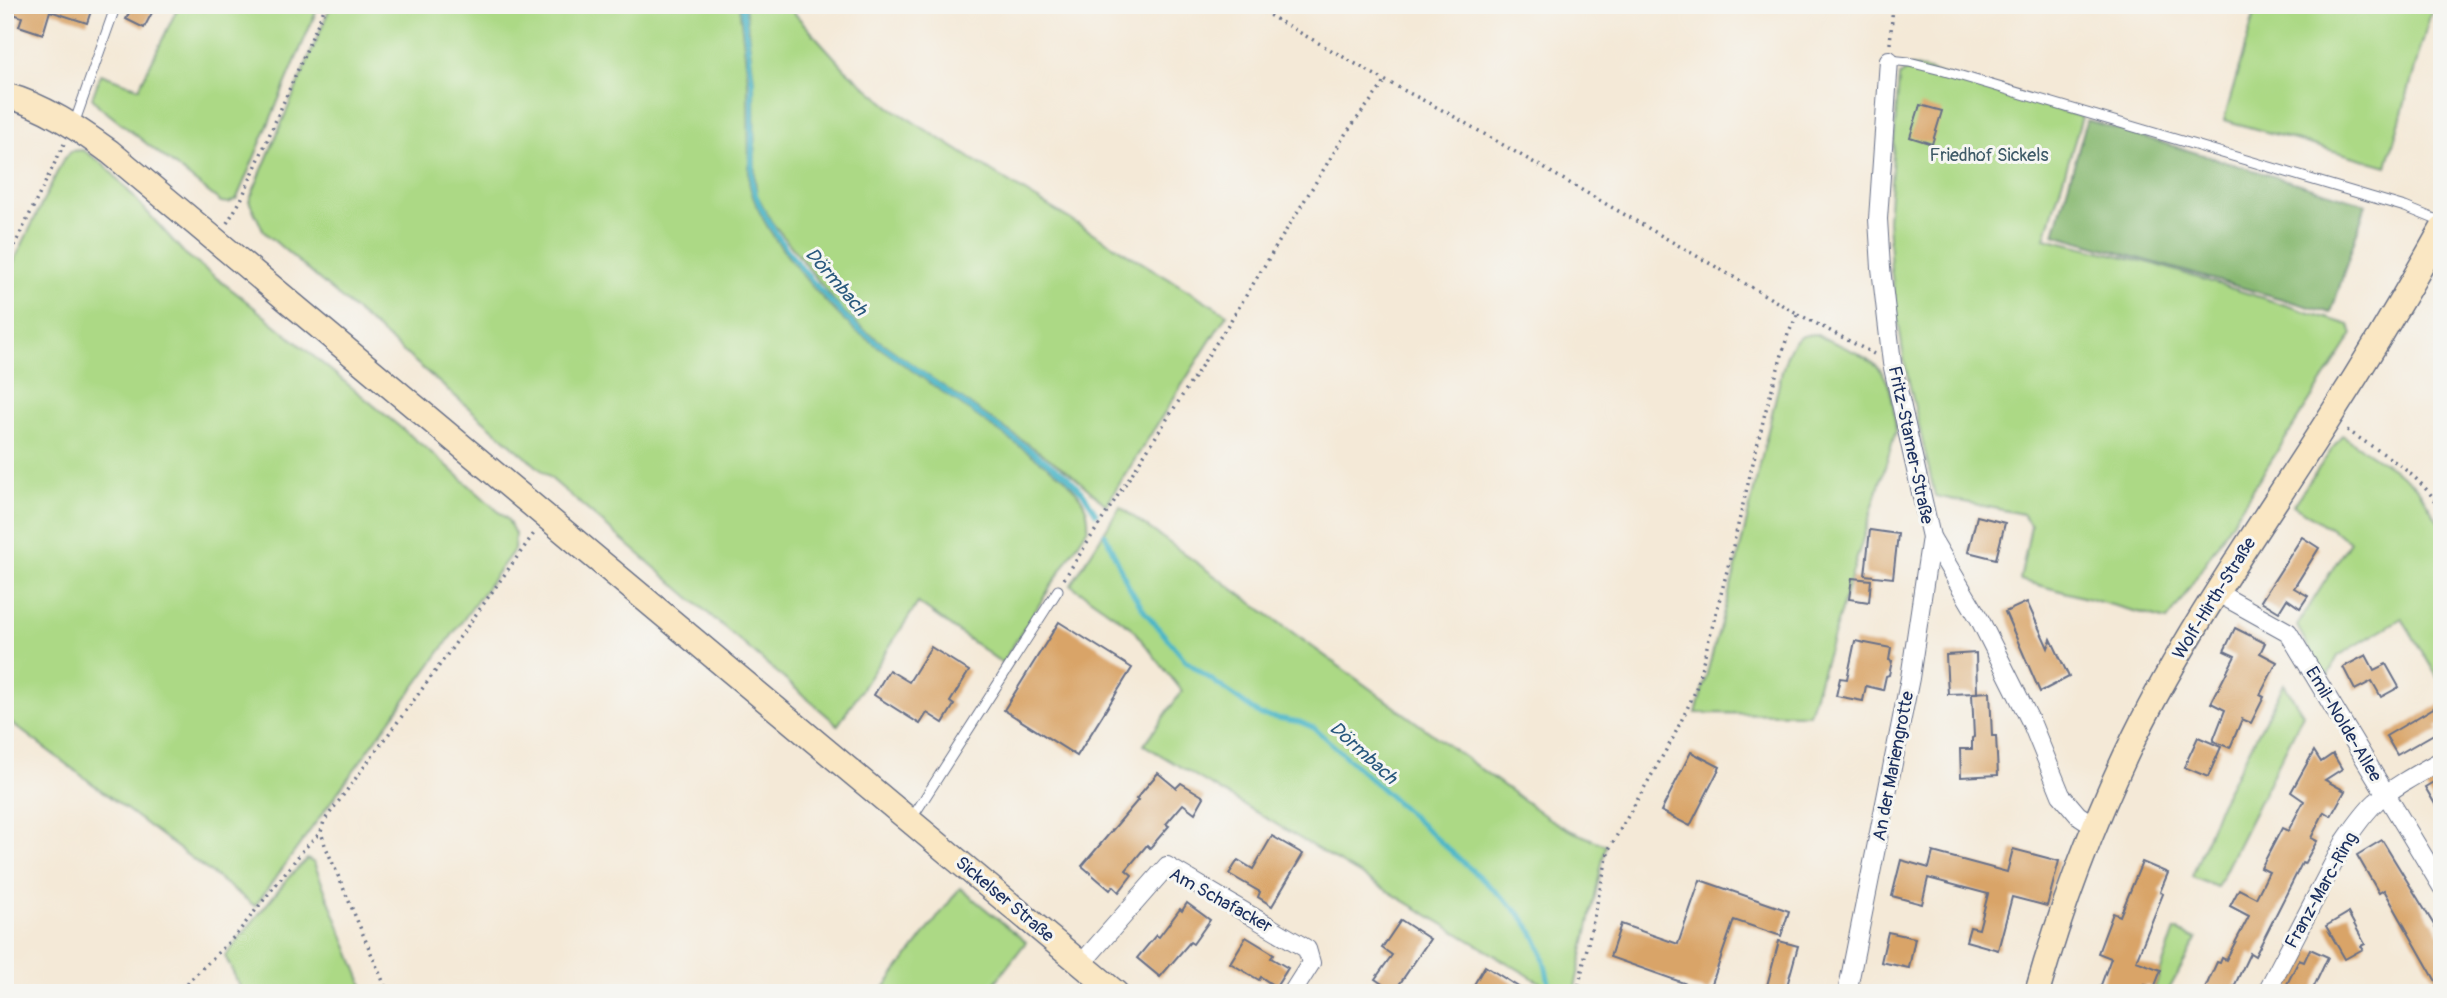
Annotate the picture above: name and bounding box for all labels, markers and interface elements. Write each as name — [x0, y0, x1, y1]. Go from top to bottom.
park label: Friedhof Sickels — [1929, 144, 2049, 167]
water label: Dörmbach — [800, 243, 873, 322]
street label: Fritz-Stamer-Straße — [1883, 364, 1939, 526]
street label: Wolf-Hirth-Straße — [2168, 533, 2261, 664]
street label: Emil-Nolde-Allee — [2300, 663, 2387, 786]
street label: An der Mariengrotte — [1868, 689, 1919, 843]
water label: Dörmbach — [1325, 716, 1403, 790]
street label: Franz-Marc-Ring — [2280, 828, 2363, 952]
street label: Sickelser Straße — [951, 851, 1059, 947]
street label: Am Schafacker — [1165, 863, 1277, 939]

